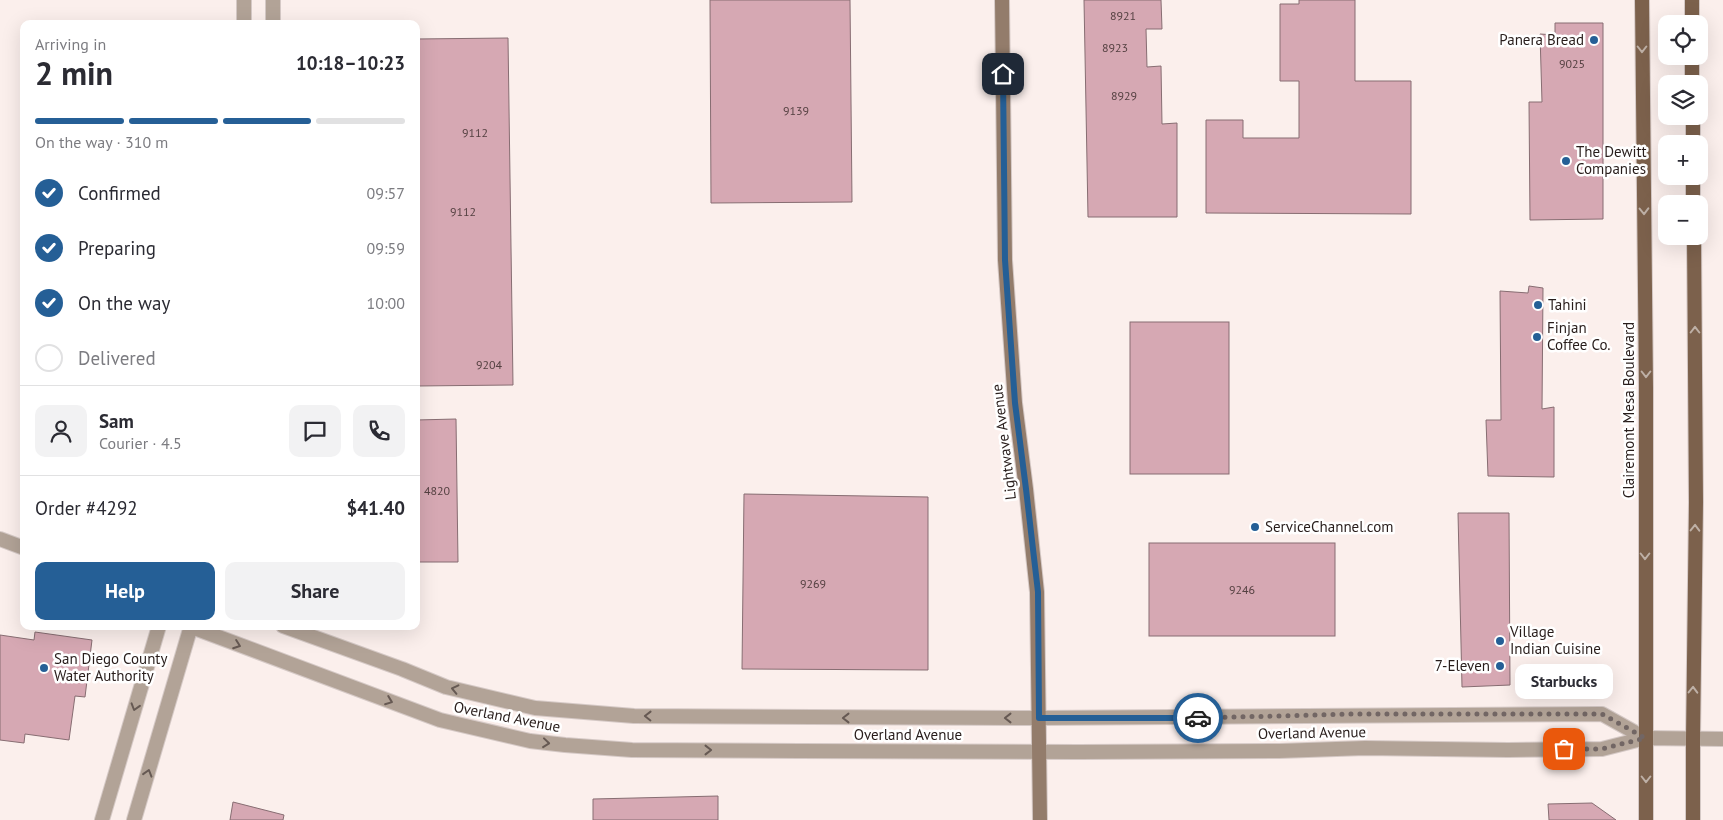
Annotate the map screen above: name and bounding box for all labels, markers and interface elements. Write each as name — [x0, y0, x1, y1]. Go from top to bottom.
house number: 8921 — [1110, 8, 1136, 23]
map controls — [1658, 15, 1708, 245]
button: locate — [1658, 15, 1708, 65]
place label: Panera Bread — [1499, 30, 1584, 49]
text: Arriving in — [35, 34, 106, 54]
marker: Panera Bread — [1588, 34, 1600, 46]
house number: 8923 — [1102, 40, 1128, 55]
one-way arrow — [1637, 45, 1647, 53]
text: 10:18–10:23 — [296, 51, 405, 75]
text: 2 min — [35, 52, 113, 94]
pin — [982, 53, 1024, 95]
house number: 9025 — [1559, 56, 1585, 71]
icon: home — [989, 60, 1017, 88]
button: layers — [1658, 75, 1708, 125]
house number: 8929 — [1111, 88, 1137, 103]
house number: 9139 — [783, 103, 809, 118]
house number: 9112 — [462, 125, 488, 140]
text: On the way · 310 m — [35, 132, 168, 152]
button: + — [1658, 135, 1708, 185]
place label: The Dewitt Companies — [1576, 142, 1647, 178]
marker: The Dewitt Companies — [1560, 155, 1572, 167]
icon: check — [35, 179, 63, 207]
text: Confirmed — [78, 181, 161, 205]
text: 09:57 — [367, 183, 405, 203]
button: − — [1658, 195, 1708, 245]
house number: 9112 — [450, 204, 476, 219]
one-way arrow — [1639, 208, 1649, 215]
icon: check — [35, 234, 63, 262]
text: Preparing — [78, 236, 156, 260]
text: 09:59 — [367, 238, 405, 258]
icon: check — [35, 289, 63, 317]
text: On the way — [78, 291, 170, 315]
text: 10:00 — [367, 293, 405, 313]
place label: Tahini — [1548, 295, 1587, 314]
marker: Tahini — [1532, 299, 1544, 311]
place label: Finjan Coffee Co. — [1547, 318, 1611, 354]
street label: Clairemont Mesa Boulevard — [1619, 322, 1638, 498]
one-way arrow — [1690, 326, 1700, 334]
marker: Finjan Coffee Co. — [1531, 331, 1543, 343]
text: Delivered — [78, 346, 156, 370]
house number: 9204 — [476, 357, 503, 372]
one-way arrow — [1641, 370, 1651, 378]
street label: Lightwave Avenue — [987, 383, 1020, 501]
button: person — [35, 405, 87, 457]
button: chat — [289, 405, 341, 457]
button: phone — [353, 405, 405, 457]
text: Sam — [99, 409, 134, 433]
text: Courier · 4.5 — [99, 433, 182, 453]
house number: 4820 — [424, 483, 451, 498]
text: Order #4292 — [35, 496, 138, 520]
text: $41.40 — [346, 496, 405, 520]
place label: ServiceChannel.com — [1265, 517, 1393, 536]
marker: ServiceChannel.com — [1249, 521, 1261, 533]
one-way arrow — [1690, 524, 1700, 532]
one-way arrow — [1640, 552, 1650, 560]
button: Help — [35, 562, 215, 620]
button: Share — [225, 562, 405, 620]
house number: 9269 — [800, 576, 826, 591]
house number: 9246 — [1229, 582, 1255, 597]
place label: Village Indian Cuisine — [1509, 622, 1601, 658]
marker: Village Indian Cuisine — [1494, 635, 1506, 647]
one-way arrow — [232, 639, 240, 649]
place label: San Diego County Water Authority — [54, 649, 167, 685]
place label: 7-Eleven — [1435, 656, 1490, 675]
marker: 7-Eleven — [1494, 660, 1506, 672]
marker: San Diego County Water Authority — [38, 662, 50, 674]
callout: Starbucks — [1515, 664, 1613, 699]
text: Starbucks — [1531, 671, 1597, 691]
one-way arrow — [450, 684, 459, 695]
one-way arrow — [1688, 686, 1699, 694]
courier — [1173, 693, 1223, 743]
one-way arrow — [384, 695, 393, 705]
street label: Overland Avenue — [452, 697, 562, 736]
one-way arrow — [131, 702, 141, 710]
icon: car — [1184, 704, 1212, 732]
one-way arrow — [644, 711, 652, 722]
one-way arrow — [841, 713, 849, 723]
one-way arrow — [1004, 713, 1012, 723]
street label: Overland Avenue — [1258, 722, 1366, 743]
street label: Overland Avenue — [854, 725, 962, 744]
pin — [1543, 728, 1585, 770]
icon: bag — [1550, 735, 1578, 763]
one-way arrow — [542, 737, 550, 748]
one-way arrow — [704, 745, 712, 755]
one-way arrow — [142, 770, 152, 778]
one-way arrow — [1640, 775, 1651, 783]

